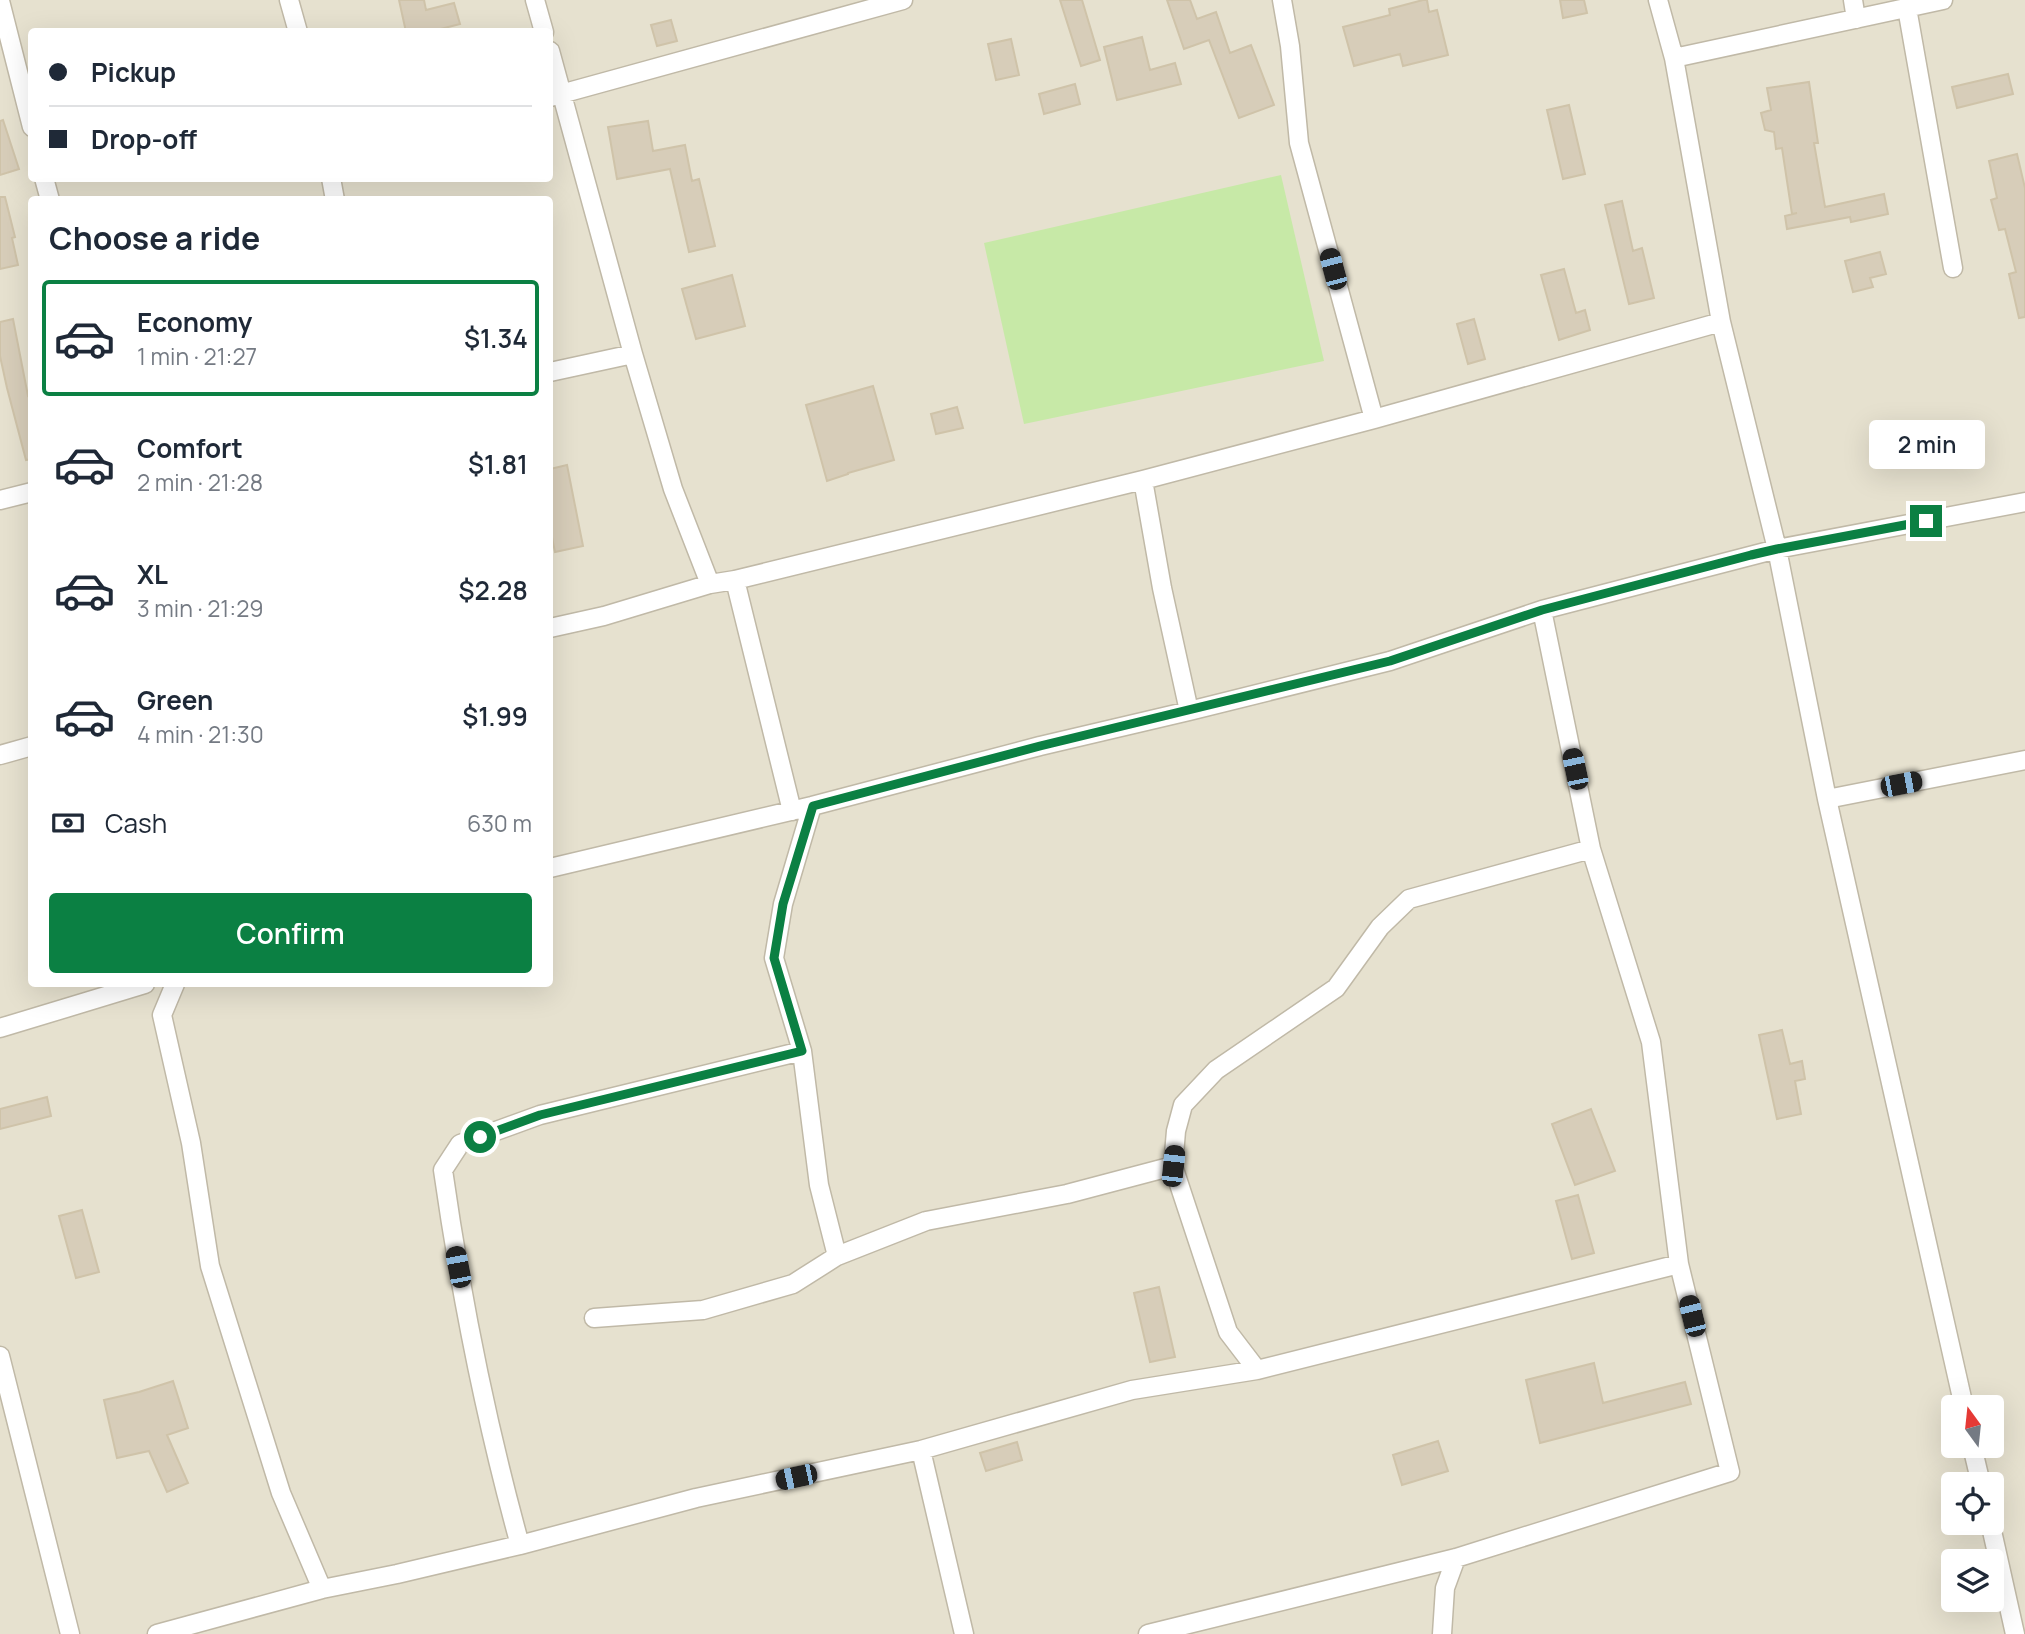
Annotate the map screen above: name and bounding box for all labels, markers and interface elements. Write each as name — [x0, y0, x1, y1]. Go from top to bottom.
text: Pickup — [91, 54, 176, 90]
text: Drop-off — [91, 121, 197, 157]
text: Choose a ride — [49, 216, 260, 260]
car — [1318, 246, 1349, 292]
text: Economy — [137, 304, 252, 340]
icon: car — [53, 307, 116, 370]
text: $1.34 — [464, 320, 528, 356]
text: 1 min · 21:27 — [137, 340, 257, 372]
callout: 2 min — [1868, 420, 1984, 468]
text: 2 min — [1898, 428, 1956, 460]
text: Comfort — [137, 430, 243, 466]
icon: car — [53, 433, 116, 496]
text: $1.81 — [468, 446, 528, 482]
text: 2 min · 21:28 — [137, 466, 263, 498]
route end — [1910, 505, 1942, 537]
text: XL — [137, 556, 168, 592]
icon: car — [53, 559, 116, 622]
text: $2.28 — [458, 572, 528, 608]
text: 3 min · 21:29 — [137, 592, 264, 624]
text: Green — [137, 682, 213, 718]
icon: car — [53, 685, 116, 748]
text: $1.99 — [462, 698, 528, 734]
text: 4 min · 21:30 — [137, 718, 264, 750]
car — [1561, 746, 1590, 792]
car — [1879, 770, 1924, 798]
icon: cash — [49, 804, 87, 842]
text: Cash — [105, 805, 167, 841]
text: 630 m — [467, 807, 532, 839]
button: Confirm — [49, 893, 532, 973]
route start — [464, 1121, 496, 1153]
car — [1161, 1144, 1186, 1188]
car — [444, 1244, 473, 1290]
car — [1677, 1293, 1708, 1339]
north arrow — [1941, 1395, 2004, 1458]
map controls — [1941, 1395, 2004, 1612]
car — [774, 1462, 819, 1492]
button: locate — [1941, 1472, 2004, 1535]
button: layers — [1941, 1549, 2004, 1612]

